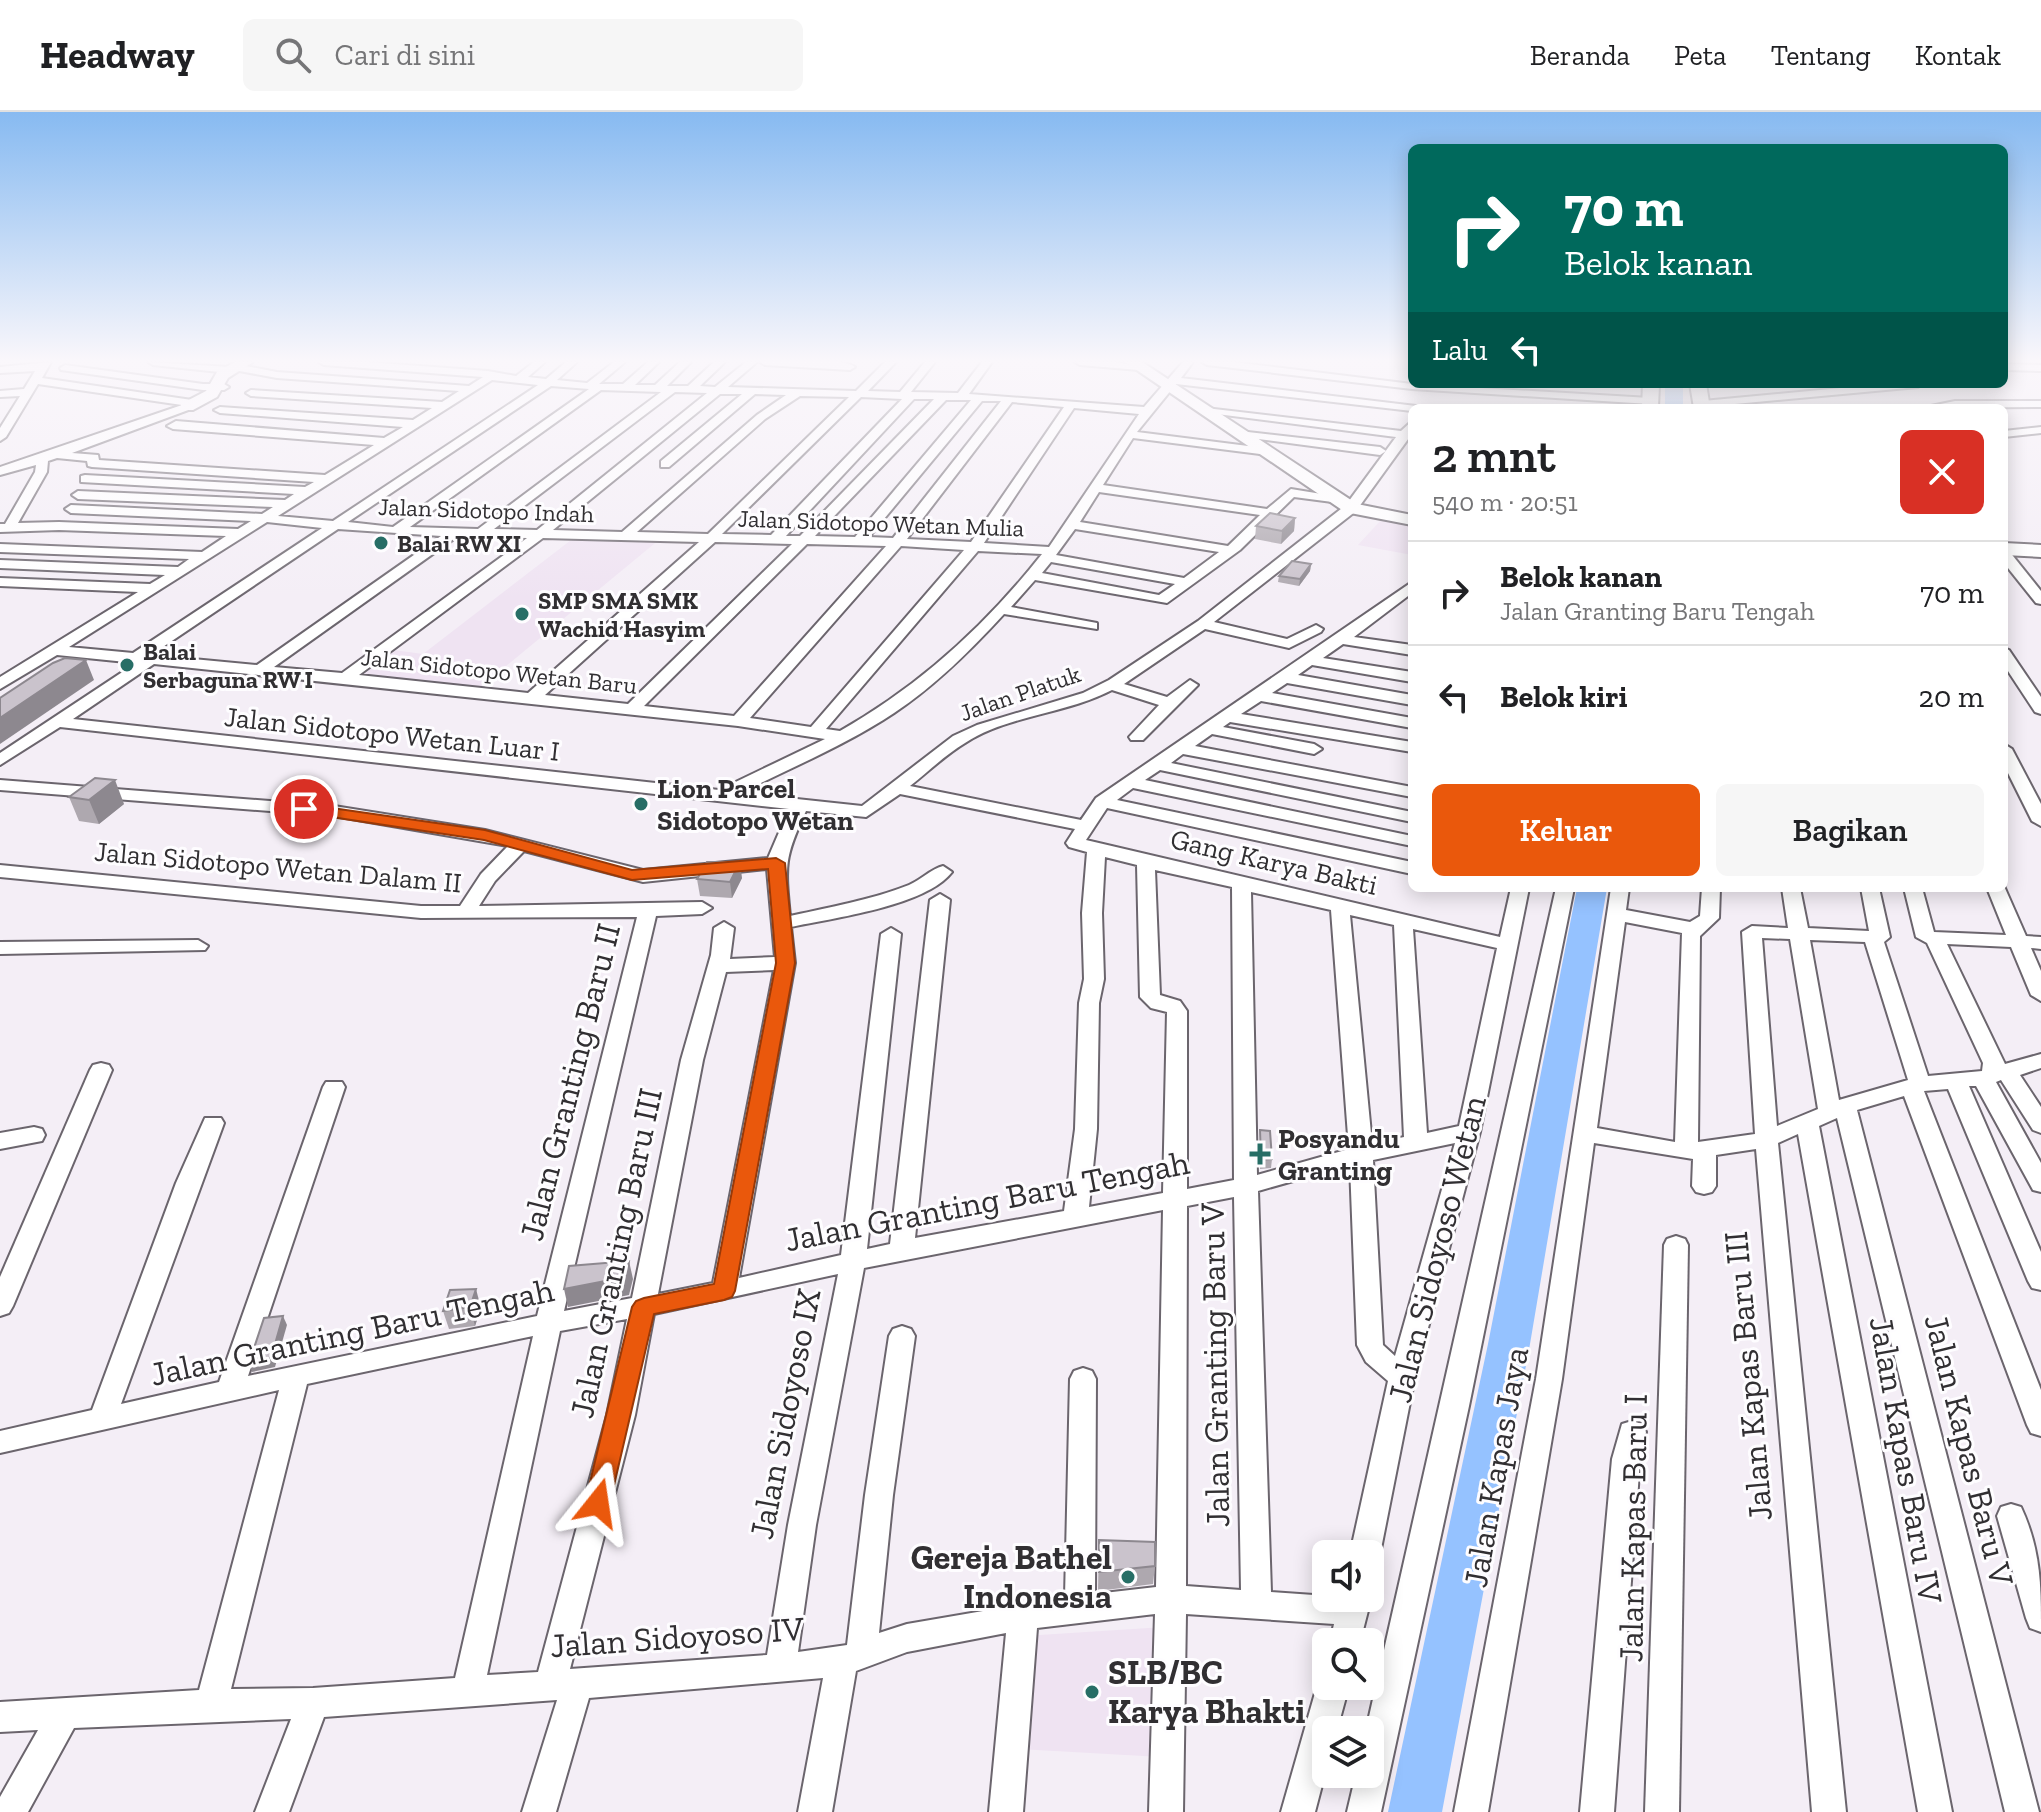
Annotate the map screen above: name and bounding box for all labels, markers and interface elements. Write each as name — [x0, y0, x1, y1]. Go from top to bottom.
search box — [243, 19, 803, 91]
text: Headway — [40, 32, 195, 78]
icon: search — [271, 33, 315, 77]
text: Cari di sini — [335, 37, 475, 73]
text: Beranda — [1530, 39, 1630, 72]
text: Peta — [1674, 39, 1727, 72]
text: Tentang — [1771, 39, 1871, 72]
text: Kontak — [1915, 39, 2001, 72]
text: 70 m — [1564, 173, 1684, 240]
icon: right — [1432, 176, 1536, 280]
text: Belok kanan — [1564, 241, 1752, 284]
icon: left — [1504, 328, 1548, 372]
text: Lalu — [1432, 332, 1488, 368]
text: 2 mnt — [1432, 427, 1556, 484]
button: close — [1900, 430, 1984, 514]
text: 540 m · 20:51 — [1432, 486, 1578, 518]
street label: Jalan Sidotopo Indah — [378, 492, 595, 528]
street label: Jalan Sidotopo Wetan Mulia — [737, 504, 1025, 543]
place label: Balai RW XI — [397, 529, 521, 558]
marker: Balai RW XI — [372, 534, 390, 552]
text: Belok kanan — [1500, 559, 1662, 595]
icon: right — [1432, 571, 1476, 615]
text: 70 m — [1920, 575, 1984, 611]
place label: SMP SMA SMK Wachid Hasyim — [538, 586, 705, 643]
text: Jalan Granting Baru Tengah — [1500, 595, 1814, 627]
marker: SMP SMA SMK Wachid Hasyim — [513, 605, 531, 623]
place label: Balai Serbaguna RW I — [143, 637, 313, 694]
street label: Jalan Sidotopo Wetan Baru — [360, 642, 639, 700]
marker: Balai Serbaguna RW I — [118, 656, 136, 674]
street label: Jalan Platuk — [956, 659, 1085, 727]
icon: left — [1432, 675, 1476, 719]
text: Belok kiri — [1500, 679, 1627, 715]
text: 20 m — [1919, 679, 1984, 715]
street label: Jalan Sidotopo Wetan Luar I — [223, 700, 561, 768]
place label: Lion Parcel Sidotopo Wetan — [657, 772, 854, 837]
pin — [270, 775, 338, 843]
button: Keluar — [1432, 784, 1700, 876]
button: Bagikan — [1716, 784, 1984, 876]
icon: arrive — [282, 787, 326, 831]
marker: Lion Parcel Sidotopo Wetan — [632, 795, 650, 813]
street label: Gang Karya Bakti — [1167, 822, 1381, 902]
street label: Jalan Sidotopo Wetan Dalam II — [93, 835, 463, 899]
street label: Jalan Granting Baru II — [511, 919, 629, 1245]
street label: Jalan Granting Baru III — [561, 1084, 671, 1422]
street label: Jalan Sidoyoso Wetan — [1379, 1091, 1495, 1407]
place label: Posyandu Granting — [1278, 1122, 1400, 1187]
street label: Jalan Granting Baru Tengah — [781, 1142, 1193, 1260]
marker: Posyandu Granting — [1249, 1143, 1271, 1165]
street label: Jalan Granting Baru V — [1192, 1202, 1238, 1527]
street label: Jalan Kapas Baru III — [1715, 1230, 1781, 1522]
street label: Jalan Granting Baru Tengah — [147, 1269, 557, 1395]
street label: Jalan Sidoyoso IX — [741, 1285, 829, 1542]
street label: Jalan Kapas Baru V — [1915, 1310, 2023, 1591]
street label: Jalan Kapas Baru IV — [1861, 1313, 1952, 1608]
street label: Jalan Kapas Jaya — [1455, 1344, 1537, 1590]
street label: Jalan Kapas Baru I — [1610, 1393, 1656, 1663]
position arrow — [556, 1461, 640, 1545]
place label: Gereja Bathel Indonesia — [911, 1537, 1112, 1617]
map controls — [1312, 1540, 1384, 1788]
button: sound — [1312, 1540, 1384, 1612]
marker: Gereja Bathel Indonesia — [1119, 1568, 1137, 1586]
street label: Jalan Sidoyoso IV — [549, 1608, 806, 1666]
button: search — [1312, 1628, 1384, 1700]
place label: SLB/BC Karya Bhakti — [1108, 1652, 1305, 1732]
marker: SLB/BC Karya Bhakti — [1083, 1683, 1101, 1701]
button: layers — [1312, 1716, 1384, 1788]

